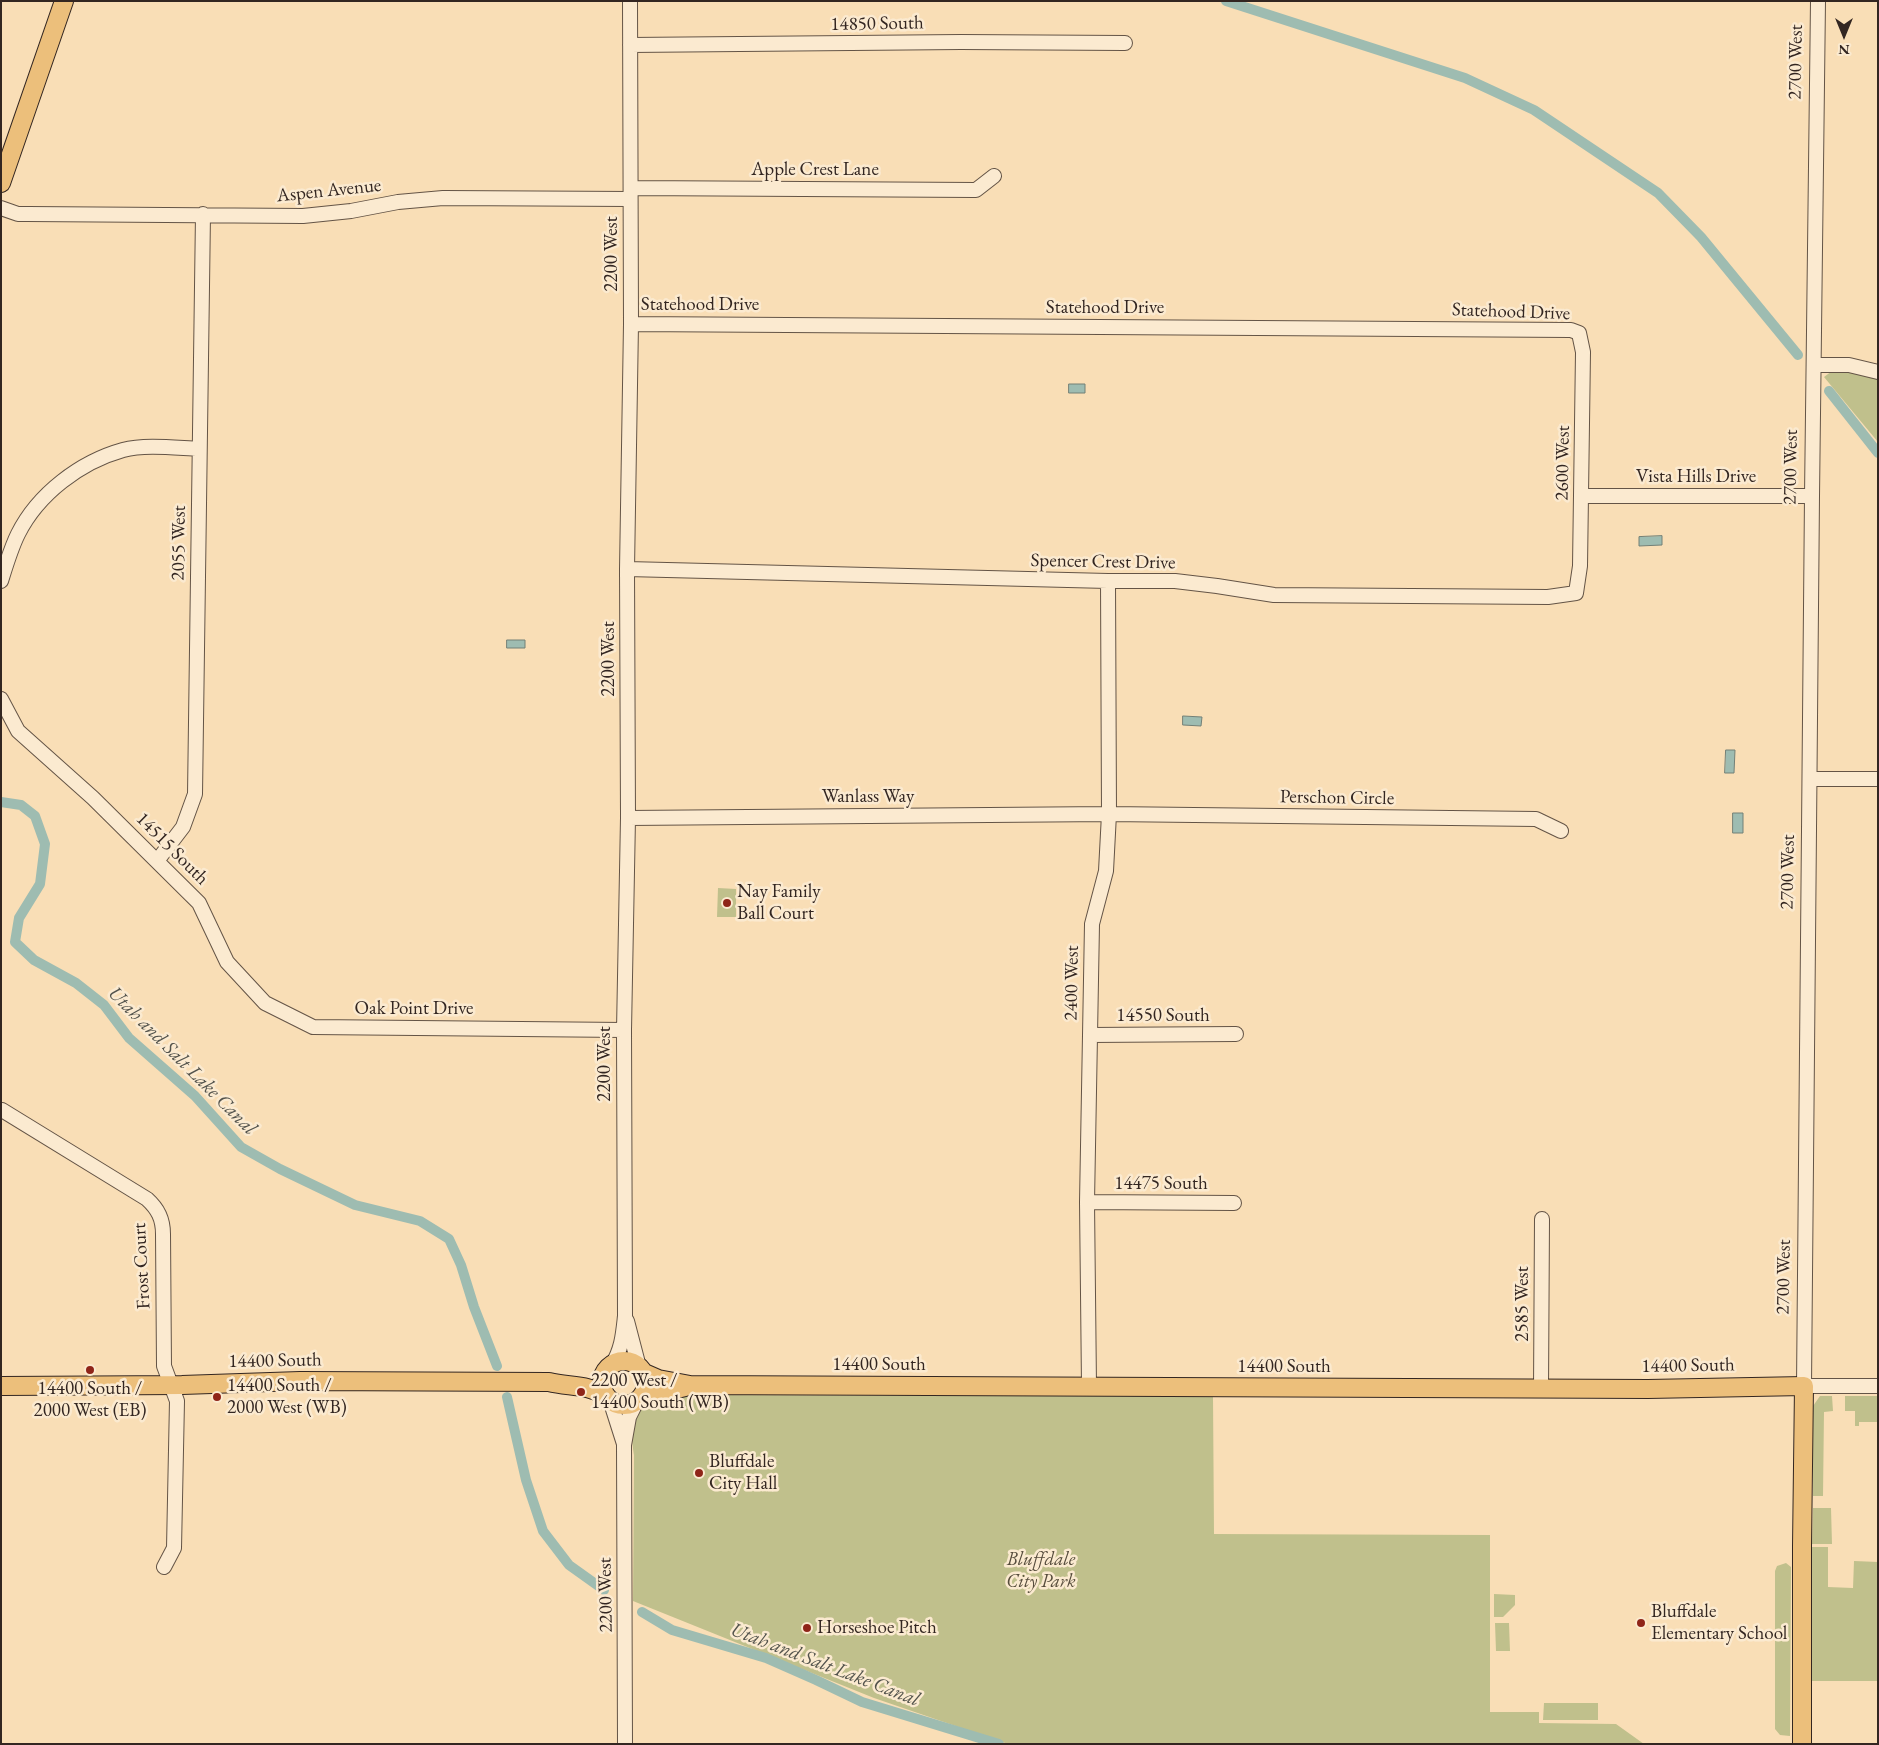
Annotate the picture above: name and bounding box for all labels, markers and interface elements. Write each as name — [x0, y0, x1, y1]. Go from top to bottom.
north arrow — [1819, 10, 1869, 60]
street label: 14850 South — [830, 12, 924, 36]
street label: 2700 West — [1784, 24, 1808, 100]
text: N — [1838, 41, 1850, 59]
street label: Apple Crest Lane — [751, 159, 879, 181]
street label: Aspen Avenue — [276, 174, 382, 208]
street label: 2200 West — [601, 216, 623, 292]
street label: Statehood Drive — [641, 294, 759, 316]
street label: Statehood Drive — [1046, 297, 1164, 319]
street label: Statehood Drive — [1451, 299, 1571, 325]
street label: 2600 West — [1551, 425, 1575, 501]
street label: 2700 West — [1779, 429, 1803, 505]
street label: Vista Hills Drive — [1636, 466, 1756, 488]
street label: 2055 West — [167, 505, 191, 581]
street label: Spencer Crest Drive — [1030, 549, 1176, 575]
street label: 2200 West — [598, 621, 620, 697]
street label: Wanlass Way — [822, 786, 914, 808]
street label: Perschon Circle — [1280, 786, 1394, 810]
street label: 14515 South — [131, 808, 213, 890]
street label: 2700 West — [1776, 834, 1800, 910]
place label: Nay Family Ball Court — [737, 881, 821, 925]
marker: Nay Family Ball Court — [721, 897, 733, 909]
street label: 2400 West — [1060, 945, 1084, 1021]
water label: Utah and Salt Lake Canal — [103, 982, 261, 1140]
street label: Oak Point Drive — [355, 998, 473, 1020]
street label: 14550 South — [1116, 1005, 1210, 1027]
street label: 2200 West — [594, 1026, 616, 1102]
street label: 14475 South — [1114, 1173, 1208, 1195]
street label: Frost Court — [128, 1222, 156, 1310]
street label: 2700 West — [1772, 1239, 1796, 1315]
street label: 2585 West — [1512, 1266, 1534, 1342]
street label: 14400 South — [228, 1349, 322, 1373]
street label: 14400 South — [832, 1354, 926, 1376]
street label: 14400 South — [1641, 1354, 1735, 1378]
street label: 14400 South — [1237, 1356, 1331, 1378]
marker: 14400 South / 2000 West (EB) — [84, 1364, 96, 1376]
place label: 2200 West / 14400 South (WB) — [591, 1370, 729, 1414]
place label: 14400 South / 2000 West (WB) — [227, 1375, 347, 1419]
place label: 14400 South / 2000 West (EB) — [34, 1378, 146, 1422]
marker: 2200 West / 14400 South (WB) — [575, 1386, 587, 1398]
marker: 14400 South / 2000 West (WB) — [211, 1391, 223, 1403]
place label: Bluffdale City Hall — [709, 1451, 777, 1495]
marker: Bluffdale City Hall — [693, 1467, 705, 1479]
park label: Bluffdale City Park — [1006, 1549, 1076, 1593]
street label: 2200 West — [594, 1557, 618, 1633]
place label: Bluffdale Elementary School — [1651, 1601, 1787, 1645]
place label: Horseshoe Pitch — [817, 1617, 937, 1639]
marker: Bluffdale Elementary School — [1635, 1617, 1647, 1629]
water label: Utah and Salt Lake Canal — [727, 1618, 923, 1712]
marker: Horseshoe Pitch — [801, 1622, 813, 1634]

